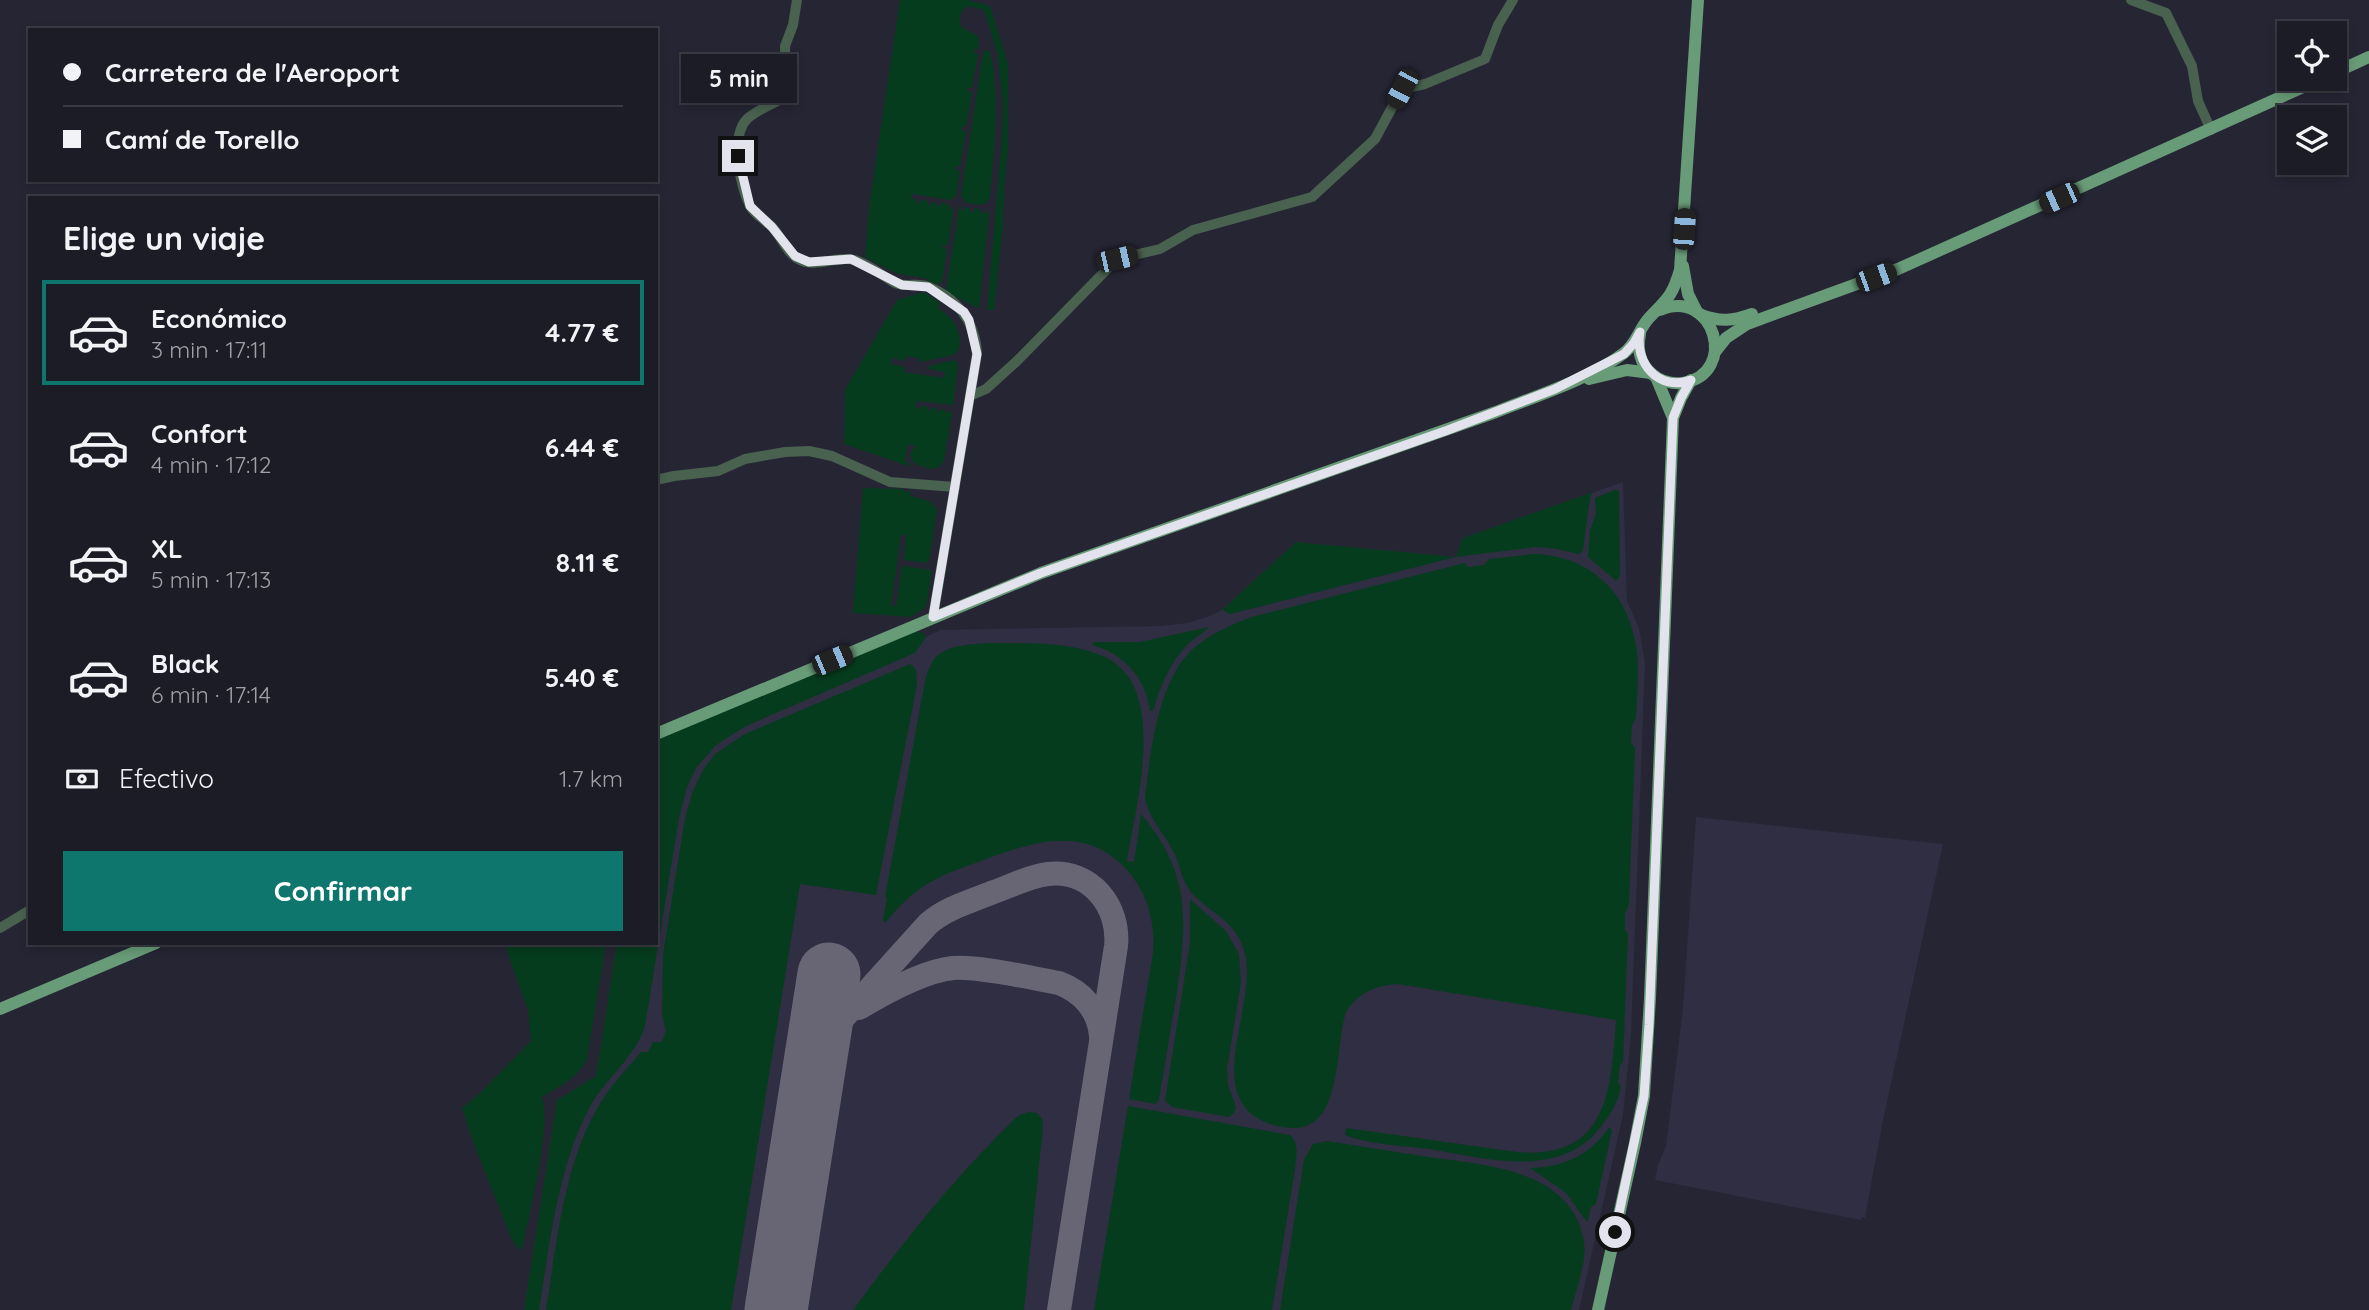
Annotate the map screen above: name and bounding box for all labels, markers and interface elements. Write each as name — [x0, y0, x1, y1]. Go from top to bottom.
map controls — [2277, 21, 2347, 175]
button: locate — [2277, 21, 2347, 91]
callout: 5 min — [680, 54, 796, 104]
text: Carretera de l'Aeroport — [105, 56, 400, 89]
text: 5 min — [709, 64, 769, 93]
car — [1383, 66, 1422, 112]
button: layers — [2277, 105, 2347, 175]
text: Camí de Torello — [105, 123, 299, 156]
route end — [722, 140, 754, 172]
car — [2036, 180, 2083, 216]
car — [1673, 207, 1696, 251]
text: Elige un viaje — [63, 218, 265, 258]
car — [1095, 244, 1140, 274]
car — [1853, 260, 1900, 294]
icon: car — [67, 301, 130, 364]
text: Económico — [151, 302, 287, 335]
text: 4.77 € — [545, 316, 619, 349]
text: 3 min · 17:11 — [151, 335, 267, 364]
icon: car — [67, 416, 130, 479]
text: Confort — [151, 417, 248, 450]
text: 6.44 € — [545, 431, 619, 464]
text: 4 min · 17:12 — [151, 450, 272, 479]
icon: car — [67, 531, 130, 594]
text: XL — [151, 532, 183, 565]
text: 8.11 € — [556, 546, 619, 579]
text: 5 min · 17:13 — [151, 565, 271, 594]
car — [809, 642, 856, 678]
icon: car — [67, 646, 130, 709]
text: Black — [151, 647, 220, 680]
text: 5.40 € — [545, 661, 619, 694]
text: 6 min · 17:14 — [151, 680, 271, 709]
icon: cash — [63, 760, 101, 798]
text: Efectivo — [119, 762, 214, 795]
text: 1.7 km — [559, 764, 623, 793]
button: Confirmar — [63, 851, 623, 931]
route start — [1599, 1216, 1631, 1248]

